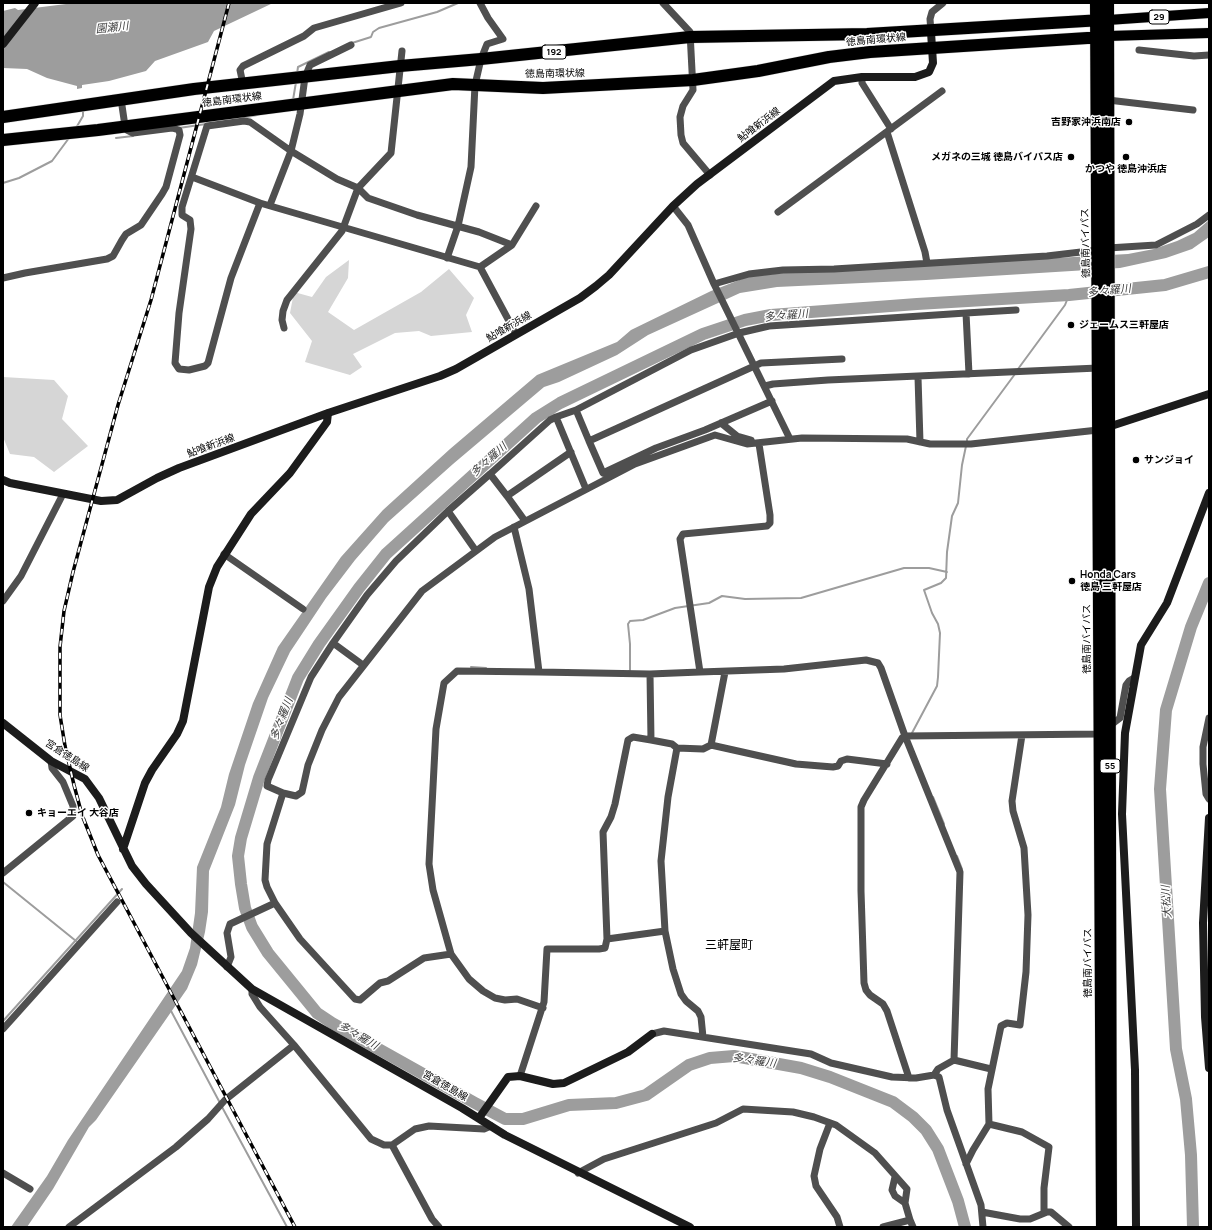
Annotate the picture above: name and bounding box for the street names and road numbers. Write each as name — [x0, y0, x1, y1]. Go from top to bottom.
road number: 29 — [1149, 10, 1169, 24]
street label: 徳島南環状線 — [846, 31, 906, 49]
road number: 192 — [542, 45, 566, 59]
street label: 徳島南環状線 — [525, 67, 585, 81]
street label: 徳島南環状線 — [201, 90, 263, 110]
street label: 鮎喰新浜線 — [735, 105, 783, 145]
street label: 徳島南バイパス — [1079, 208, 1093, 278]
street label: 鮎喰新浜線 — [484, 309, 534, 345]
street label: 鮎喰新浜線 — [185, 432, 237, 460]
street label: 徳島南バイパス — [1081, 604, 1093, 674]
street label: 宮倉徳島線 — [43, 737, 91, 775]
road number: 55 — [1100, 759, 1120, 773]
street label: 徳島南バイパス — [1082, 928, 1094, 998]
street label: 宮倉徳島線 — [420, 1068, 470, 1104]

